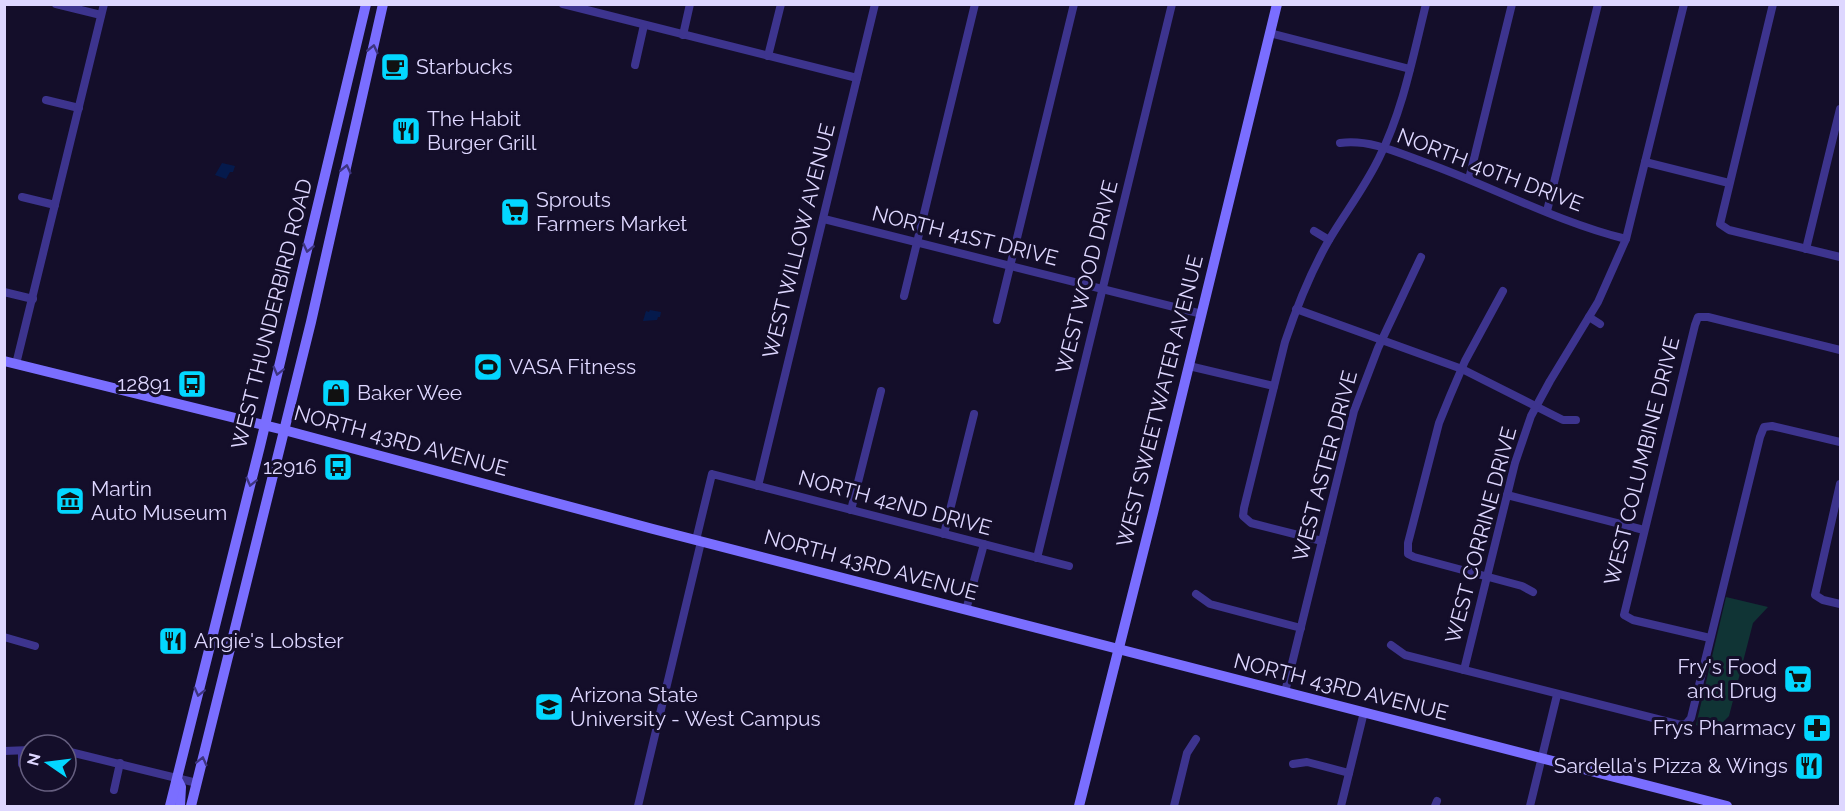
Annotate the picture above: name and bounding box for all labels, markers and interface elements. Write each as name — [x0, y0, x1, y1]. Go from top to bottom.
one-way arrow — [366, 44, 379, 54]
cafe icon: Starbucks — [379, 51, 411, 83]
place label: Starbucks — [416, 54, 513, 79]
place label: The Habit Burger Grill — [427, 106, 537, 155]
restaurant icon: The Habit Burger Grill — [390, 115, 422, 147]
street label: WEST WILLOW AVENUE — [757, 121, 840, 361]
street label: NORTH 40TH DRIVE — [1394, 123, 1587, 216]
one-way arrow — [339, 165, 352, 175]
street label: WEST THUNDERBIRD ROAD — [226, 176, 317, 452]
street label: WEST WOOD DRIVE — [1050, 178, 1123, 376]
place label: Sprouts Farmers Market — [536, 187, 687, 236]
supermarket icon: Sprouts Farmers Market — [499, 196, 531, 228]
street label: NORTH 41ST DRIVE — [869, 200, 1061, 271]
one-way arrow — [303, 243, 316, 253]
street label: WEST SWEETWATER AVENUE — [1111, 252, 1208, 549]
street label: WEST COLUMBINE DRIVE — [1598, 334, 1685, 588]
sports icon: VASA Fitness — [472, 351, 504, 383]
place label: VASA Fitness — [509, 354, 636, 379]
one-way arrow — [273, 366, 286, 376]
bus stop icon: 12891 — [176, 368, 208, 400]
street label: WEST ASTER DRIVE — [1287, 368, 1362, 564]
place label: 12891 — [117, 371, 171, 396]
shop icon: Baker Wee — [320, 377, 352, 409]
place label: Baker Wee — [357, 380, 462, 405]
street label: NORTH 43RD AVENUE — [292, 400, 511, 481]
street label: WEST CORRINE DRIVE — [1440, 424, 1521, 646]
bus stop icon: 12916 — [322, 451, 354, 483]
place label: 12916 — [263, 454, 317, 479]
street label: NORTH 42ND DRIVE — [796, 465, 995, 540]
place label: Martin Auto Museum — [91, 476, 227, 525]
one-way arrow — [246, 477, 259, 487]
museum icon: Martin Auto Museum — [54, 485, 86, 517]
street label: NORTH 43RD AVENUE — [762, 524, 981, 605]
restaurant icon: Angie's Lobster — [157, 625, 189, 657]
place label: Angie's Lobster — [194, 628, 344, 653]
street label: NORTH 43RD AVENUE — [1231, 648, 1451, 725]
place label: Fry's Food and Drug — [1677, 654, 1777, 703]
supermarket icon: Fry's Food and Drug — [1782, 663, 1814, 695]
place label: Arizona State University - West Campus — [570, 682, 821, 731]
one-way arrow — [193, 687, 206, 697]
school or university icon: Arizona State University - West Campus — [533, 691, 565, 723]
pharmacy icon: Frys Pharmacy — [1801, 712, 1833, 744]
place label: Frys Pharmacy — [1653, 715, 1796, 740]
north arrow — [18, 733, 78, 793]
restaurant icon: Sardella's Pizza & Wings — [1793, 750, 1825, 782]
text: N — [23, 751, 45, 768]
place label: Sardella's Pizza & Wings — [1554, 753, 1788, 778]
one-way arrow — [194, 756, 207, 766]

